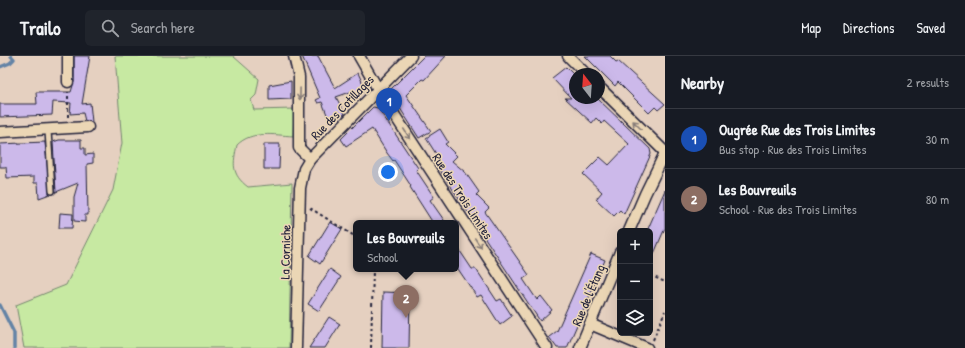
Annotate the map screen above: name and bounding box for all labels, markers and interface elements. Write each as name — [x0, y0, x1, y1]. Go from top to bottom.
search box — [85, 10, 365, 46]
text: Trailo — [20, 15, 61, 41]
icon: search — [99, 17, 121, 39]
text: Search here — [131, 17, 195, 38]
text: Map — [801, 18, 821, 37]
text: Directions — [843, 18, 894, 37]
text: Saved — [916, 18, 945, 37]
north arrow — [569, 68, 605, 104]
street label: Rue des Cotillages — [306, 71, 378, 143]
text: Nearby — [681, 71, 724, 94]
text: 2 results — [907, 73, 949, 91]
one-way arrow — [296, 87, 303, 100]
pin: 1 — [376, 88, 402, 121]
text: Ougrée Rue des Trois Limites — [719, 119, 875, 140]
one-way arrow — [632, 120, 642, 130]
one-way arrow — [403, 128, 411, 139]
text: 1 — [692, 130, 696, 148]
text: 30 m — [926, 130, 949, 148]
text: Bus stop · Rue des Trois Limites — [719, 140, 867, 158]
street label: Rue des Trois Limites — [429, 150, 497, 242]
your location — [378, 162, 398, 182]
text: Les Bouvreuils — [719, 179, 796, 200]
text: 2 — [691, 190, 697, 208]
text: 80 m — [926, 190, 949, 208]
text: School · Rue des Trois Limites — [719, 200, 857, 218]
popup — [353, 220, 459, 272]
street label: La Corniche — [276, 224, 294, 280]
text: Les Bouvreuils — [367, 227, 445, 248]
map controls — [617, 228, 653, 336]
button: + — [617, 228, 653, 264]
one-way arrow — [474, 237, 482, 248]
text: School — [367, 248, 398, 266]
street label: Rue de l'Étang — [567, 261, 609, 328]
button: − — [617, 264, 653, 300]
pin: 2 — [393, 285, 419, 318]
button: layers — [617, 300, 653, 336]

